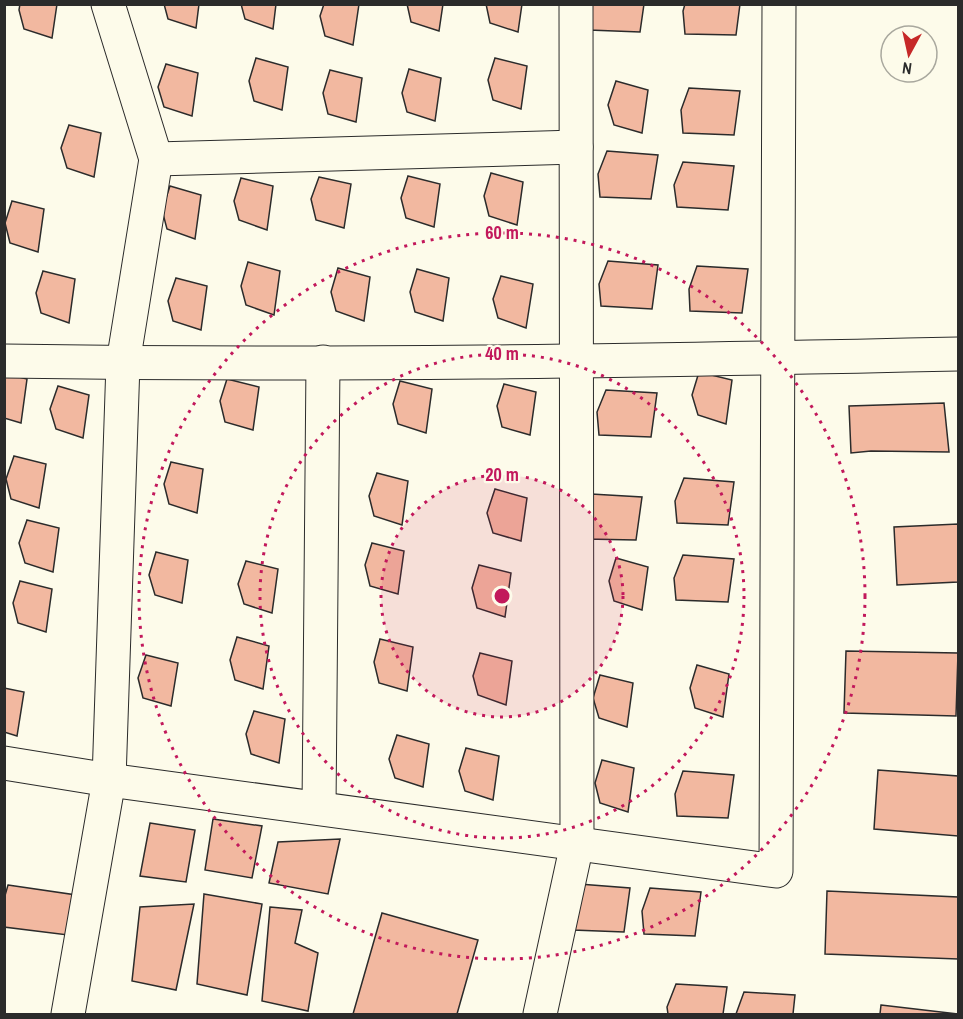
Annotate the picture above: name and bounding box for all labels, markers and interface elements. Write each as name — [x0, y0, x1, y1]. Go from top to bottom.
north arrow — [879, 24, 939, 84]
text: N — [901, 57, 913, 80]
text: 60 m — [485, 220, 519, 245]
text: 40 m — [485, 341, 519, 366]
text: 20 m — [485, 462, 519, 487]
centre of rings — [492, 586, 512, 606]

